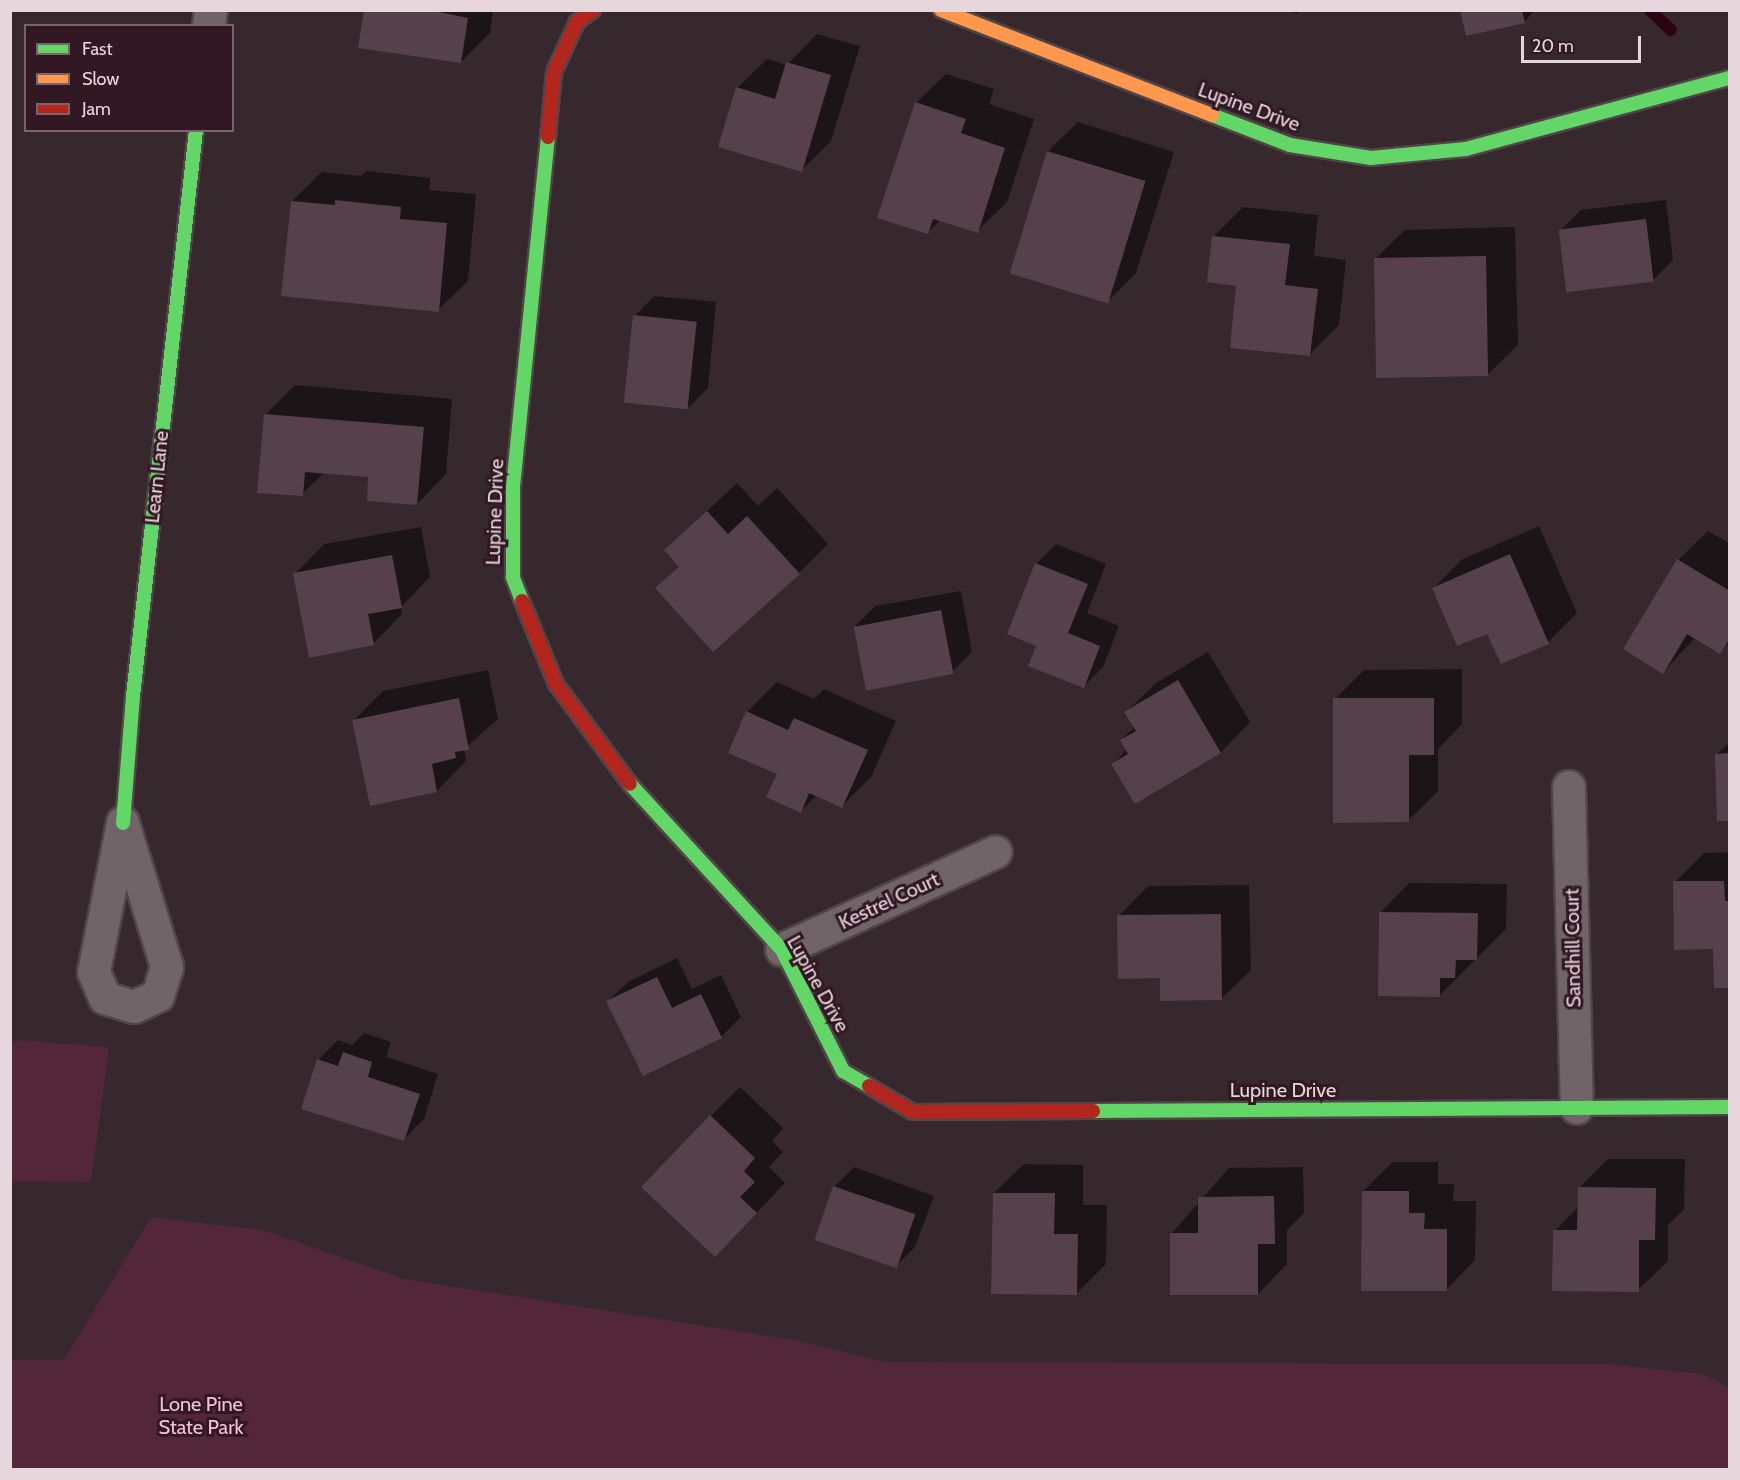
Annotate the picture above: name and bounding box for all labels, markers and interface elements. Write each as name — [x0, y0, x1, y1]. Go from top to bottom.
legend — [24, 24, 234, 132]
scale bar — [1524, 24, 1644, 62]
text: 20 m — [1532, 35, 1574, 57]
text: Fast — [82, 38, 113, 60]
text: Slow — [82, 68, 119, 90]
street label: Lupine Drive — [1195, 78, 1303, 136]
text: Jam — [82, 98, 111, 120]
street label: Learn Lane — [140, 430, 174, 524]
street label: Lupine Drive — [481, 458, 509, 566]
street label: Kestrel Court — [835, 867, 943, 935]
street label: Sandhill Court — [1560, 888, 1586, 1008]
street label: Lupine Drive — [782, 932, 854, 1036]
street label: Lupine Drive — [1230, 1078, 1336, 1102]
park label: Lone Pine State Park — [159, 1392, 243, 1439]

